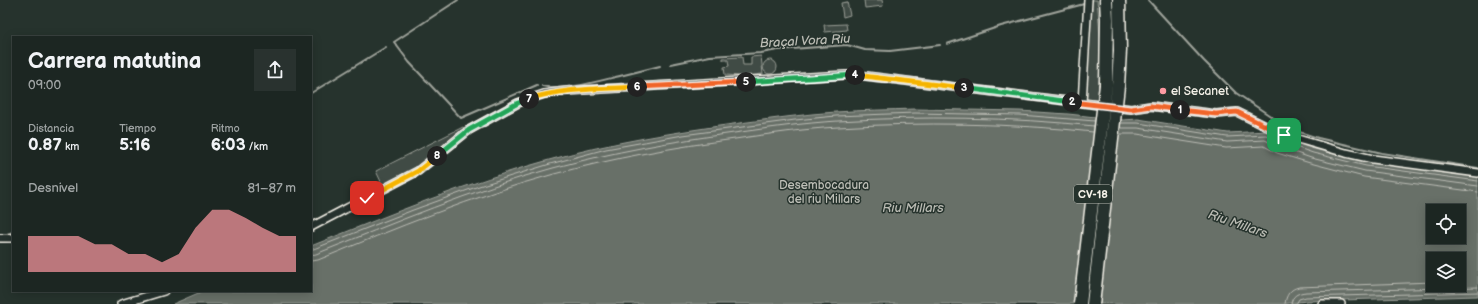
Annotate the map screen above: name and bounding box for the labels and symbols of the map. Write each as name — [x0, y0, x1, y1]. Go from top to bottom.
water label: Braçal Vora Riu — [759, 31, 851, 51]
pin: 4 — [845, 65, 865, 85]
pin: 5 — [736, 72, 756, 92]
pin: 6 — [627, 77, 647, 97]
pin: 3 — [954, 78, 974, 98]
place label: el Secanet — [1171, 84, 1229, 99]
marker: el Secanet — [1158, 86, 1168, 96]
pin: 7 — [519, 89, 539, 109]
pin: 2 — [1062, 92, 1082, 112]
pin: 1 — [1170, 100, 1190, 120]
pin — [1267, 118, 1301, 152]
pin: 8 — [427, 146, 447, 166]
park label: Desembocadura del riu Millars — [779, 178, 869, 207]
pin — [350, 181, 384, 215]
road number: CV-18 — [1074, 185, 1112, 203]
water label: Riu Millars — [882, 200, 944, 216]
water label: Riu Millars — [1206, 206, 1270, 242]

